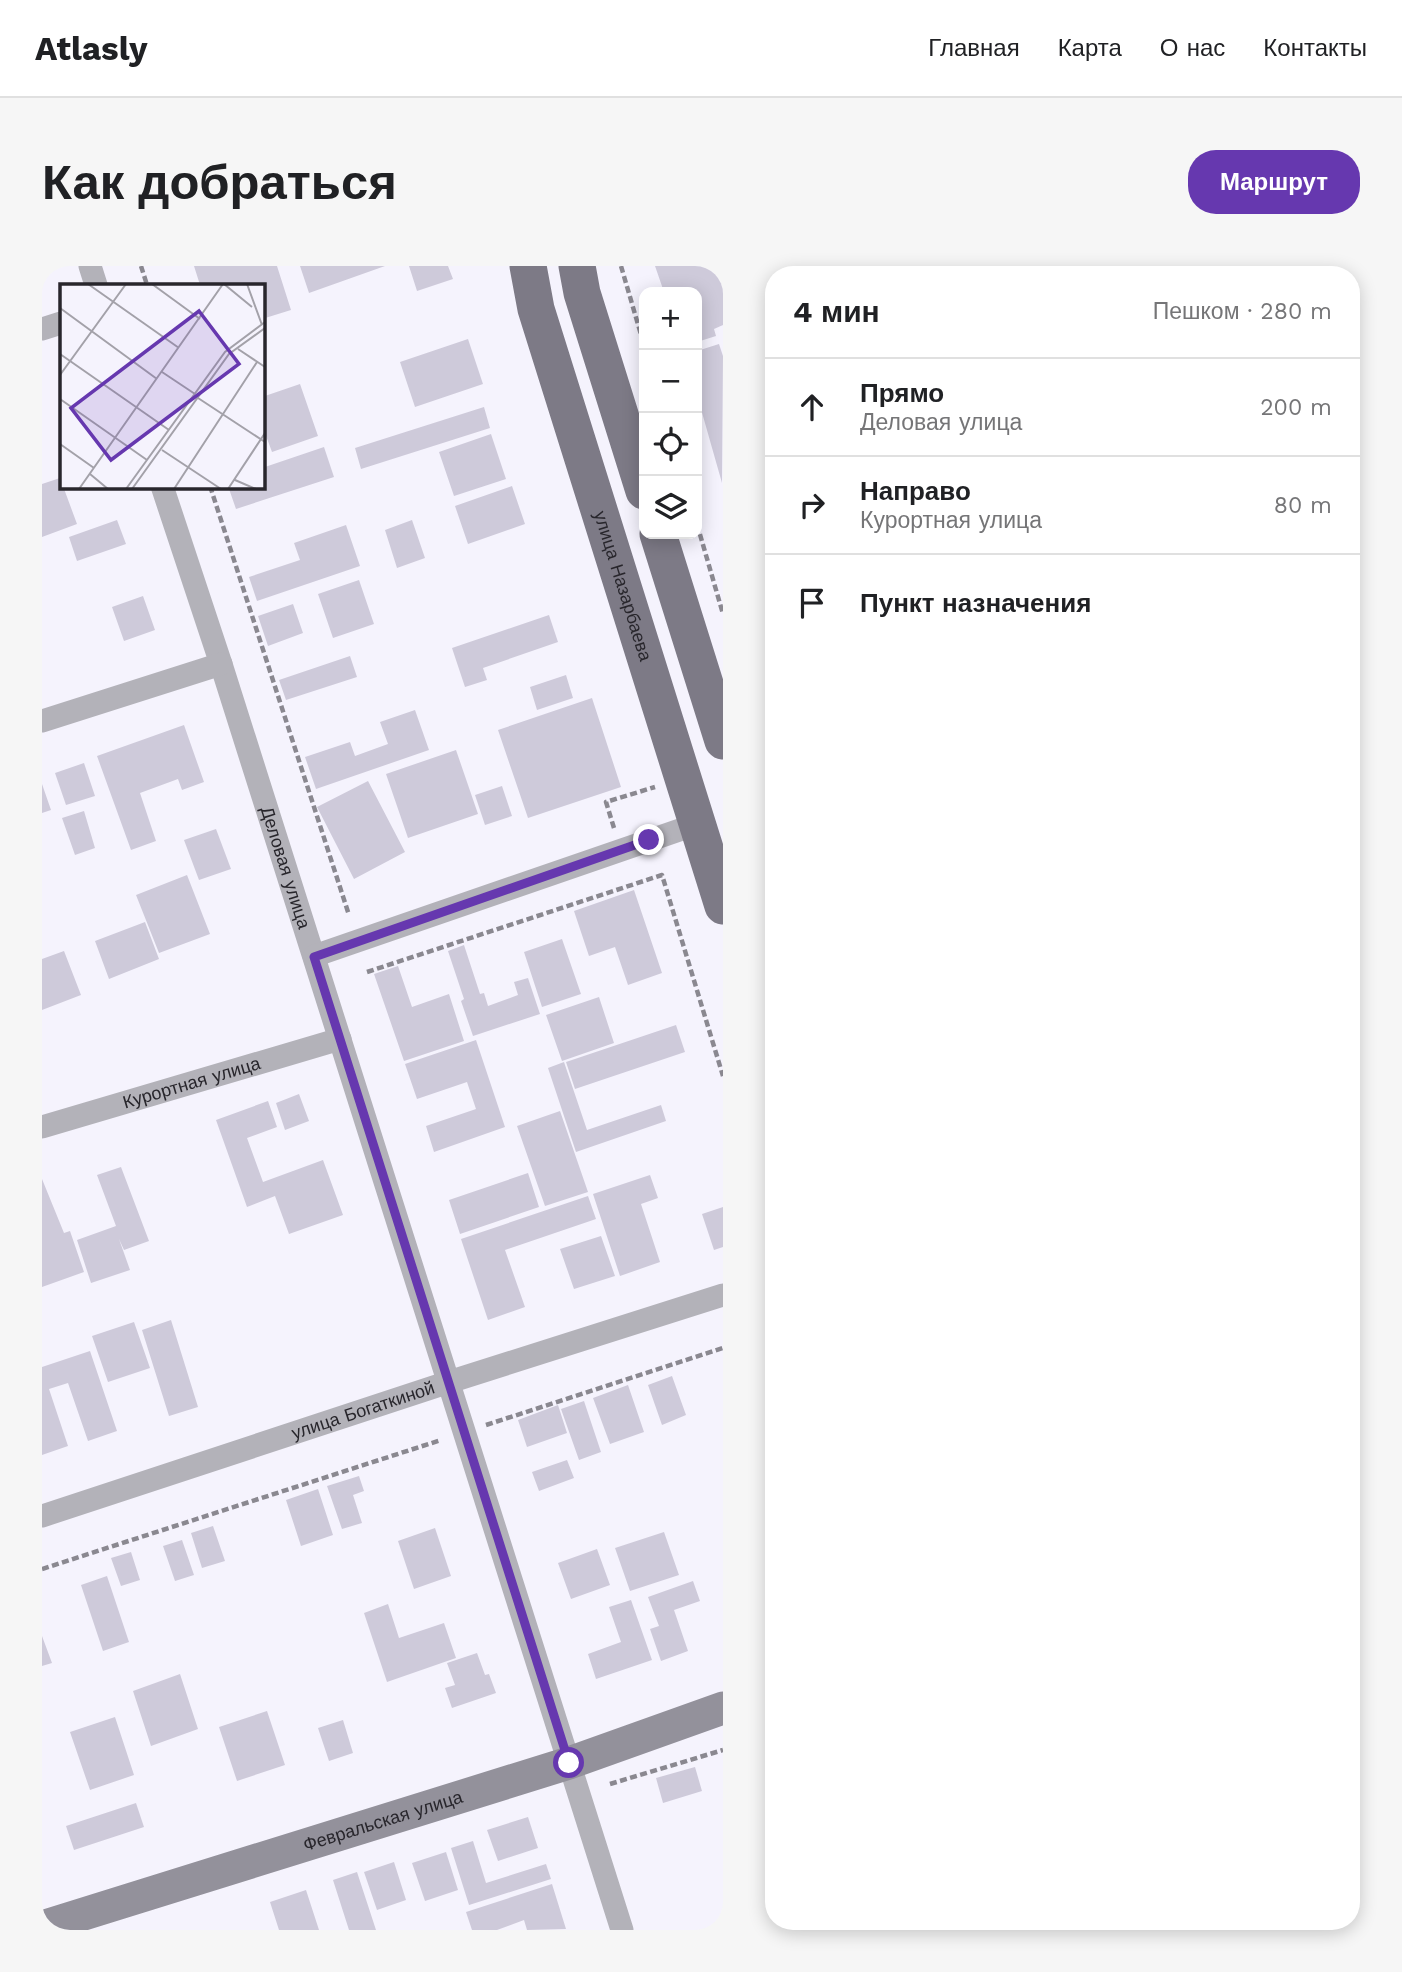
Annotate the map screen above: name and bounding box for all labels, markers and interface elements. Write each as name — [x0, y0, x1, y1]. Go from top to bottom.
text: Atlasly — [35, 29, 147, 68]
text: Главная — [928, 34, 1020, 62]
text: Карта — [1058, 34, 1122, 62]
text: О нас — [1160, 34, 1225, 62]
text: Контакты — [1263, 34, 1367, 62]
button: Маршрут — [1188, 150, 1360, 214]
text: Как добраться — [42, 153, 397, 211]
inset map — [60, 284, 264, 488]
map controls — [639, 287, 702, 539]
button: + — [639, 287, 702, 350]
text: 4 мин — [793, 294, 880, 329]
text: Пешком · 280 m — [1153, 298, 1332, 325]
button: − — [639, 350, 702, 413]
text: Прямо — [860, 378, 944, 408]
icon: ahead — [793, 388, 831, 426]
text: 200 m — [1260, 394, 1332, 421]
text: Деловая улица — [860, 409, 1022, 436]
button: locate — [639, 413, 702, 476]
button: layers — [639, 476, 702, 539]
text: Направо — [860, 476, 971, 506]
icon: right — [793, 486, 831, 524]
text: 80 m — [1274, 492, 1332, 519]
text: Курортная улица — [860, 507, 1042, 534]
street label: улица Назарбаева — [590, 508, 657, 664]
icon: arrive — [793, 584, 831, 622]
text: Пункт назначения — [860, 588, 1091, 618]
street label: Деловая улица — [257, 804, 315, 932]
route end — [633, 824, 664, 855]
street label: Курортная улица — [120, 1052, 264, 1113]
street label: улица Богаткиной — [289, 1376, 437, 1443]
route start — [553, 1747, 584, 1778]
street label: Февральская улица — [300, 1785, 466, 1855]

